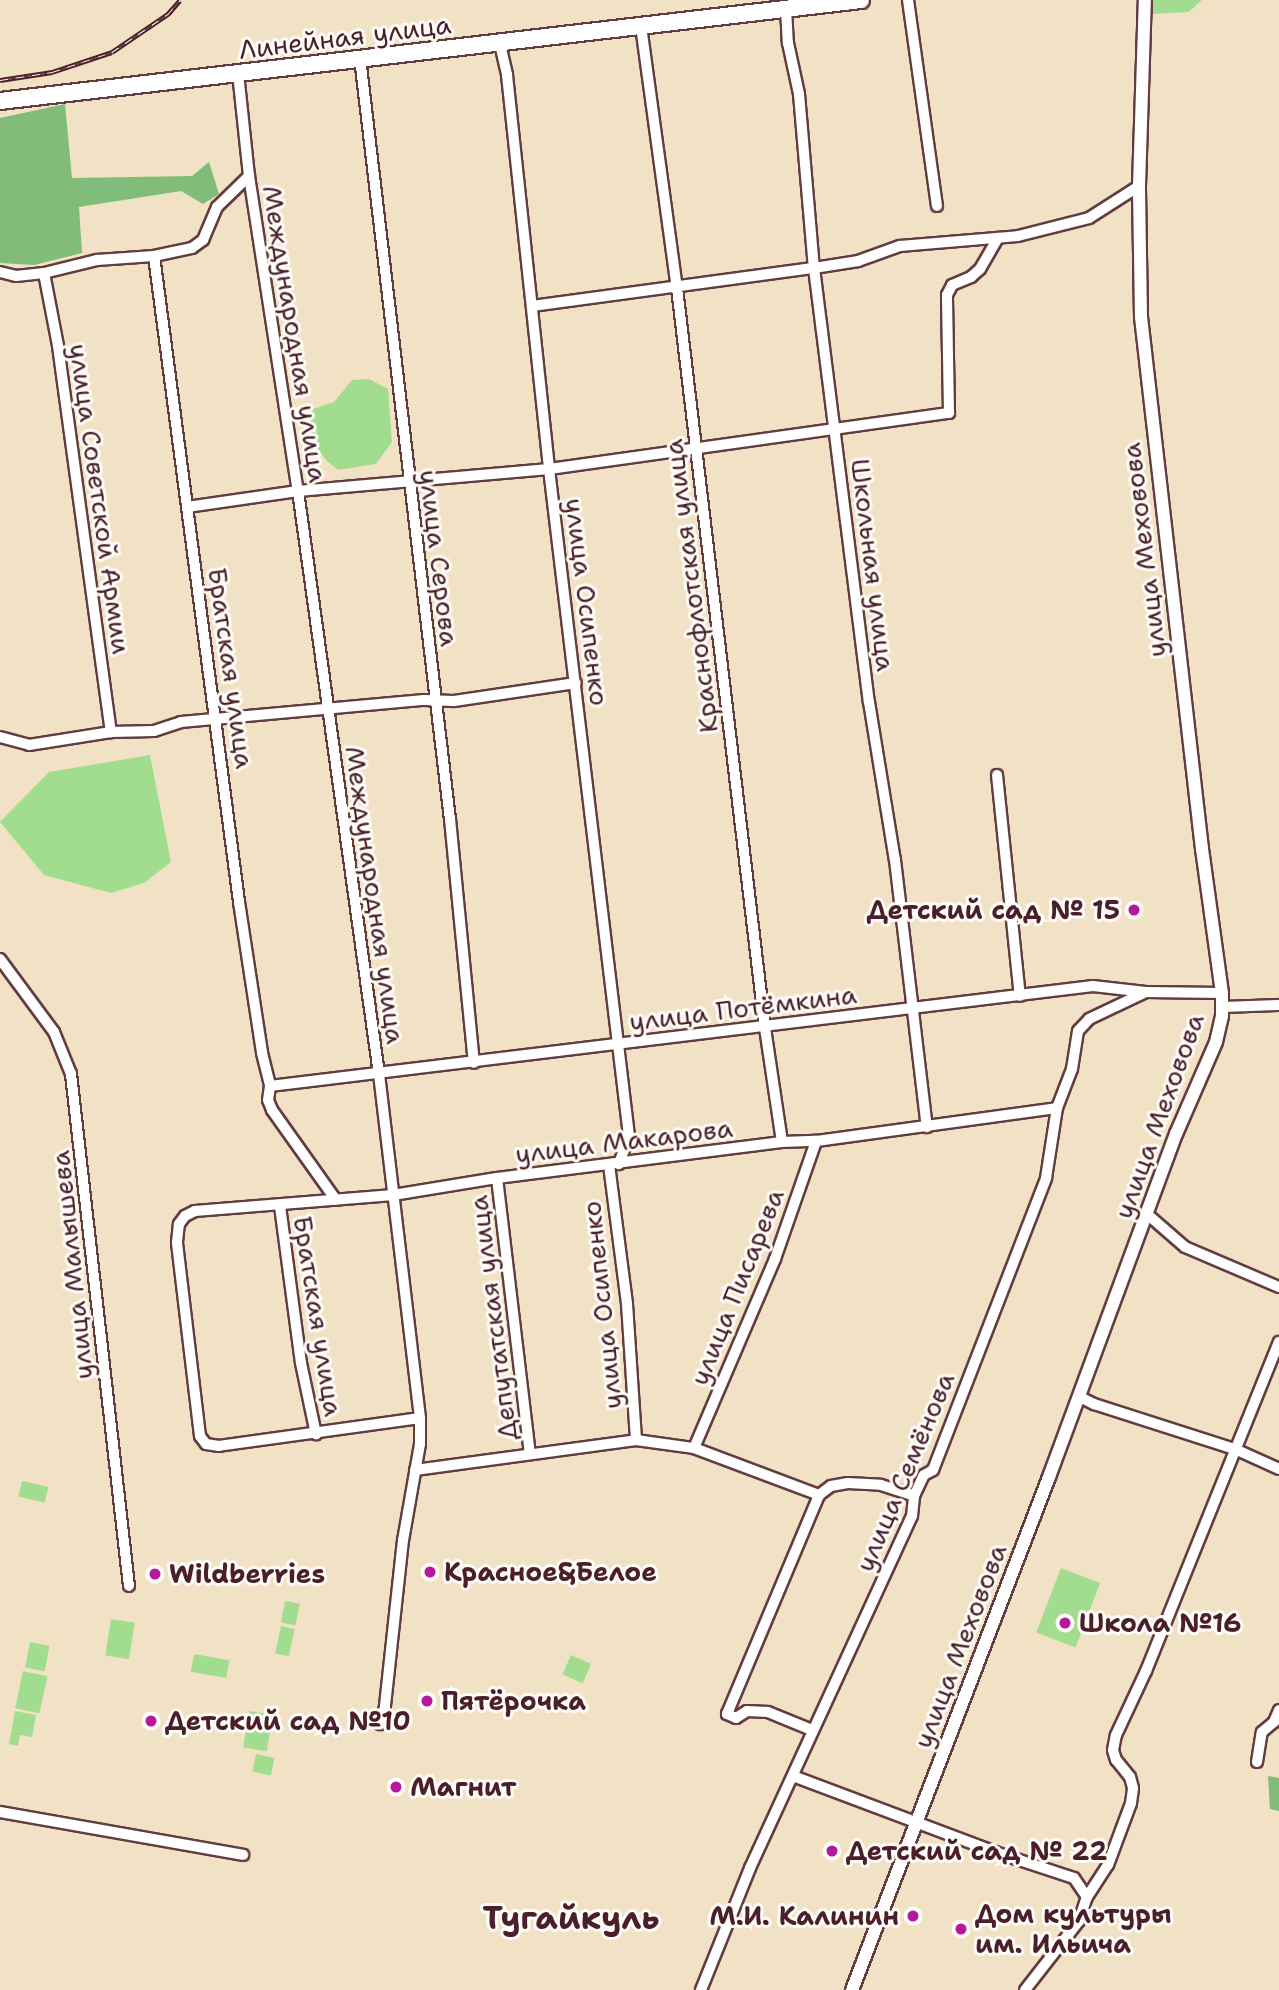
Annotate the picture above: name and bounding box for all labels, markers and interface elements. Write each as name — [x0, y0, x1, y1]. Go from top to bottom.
street label: Линейная улица — [237, 9, 453, 65]
street label: Международная улица — [256, 183, 334, 485]
street label: улица Советской Армии — [63, 342, 137, 656]
street label: Краснофлотская улица — [657, 437, 725, 735]
street label: улица Меховова — [1115, 441, 1173, 659]
street label: Школьная улица — [844, 457, 902, 673]
street label: улица Серова — [413, 468, 465, 648]
street label: улица Осипенко — [559, 496, 615, 708]
street label: Братская улица — [201, 565, 261, 771]
street label: Международная улица — [339, 744, 411, 1046]
place label: Детский сад № 15 — [867, 894, 1120, 926]
marker: Детский сад № 15 — [1126, 902, 1142, 918]
street label: улица Потёмкина — [628, 979, 858, 1037]
street label: улица Меховова — [1107, 1009, 1211, 1223]
street label: улица Макарова — [514, 1112, 734, 1170]
street label: улица Малышева — [44, 1149, 100, 1381]
street label: улица Писарева — [683, 1184, 791, 1390]
street label: Депутатская улица — [462, 1194, 524, 1442]
street label: улица Осипенко — [576, 1199, 628, 1411]
street label: Братская улица — [287, 1213, 349, 1419]
street label: улица Семёнова — [849, 1368, 961, 1576]
street label: улица Меховова — [907, 1540, 1013, 1752]
place label: Красное&Белое — [444, 1556, 657, 1588]
place label: Wildberries — [169, 1558, 325, 1590]
marker: Красное&Белое — [422, 1564, 438, 1580]
marker: Wildberries — [147, 1566, 163, 1582]
place label: Школа №16 — [1079, 1607, 1242, 1639]
marker: Школа №16 — [1057, 1615, 1073, 1631]
place label: Пятёрочка — [441, 1685, 586, 1717]
marker: Пятёрочка — [419, 1693, 435, 1709]
place label: Детский сад №10 — [165, 1705, 411, 1737]
marker: Детский сад №10 — [143, 1713, 159, 1729]
place label: Магнит — [410, 1771, 516, 1803]
marker: Магнит — [388, 1779, 404, 1795]
place label: Детский сад № 22 — [846, 1835, 1107, 1867]
marker: Детский сад № 22 — [824, 1843, 840, 1859]
district label: Тугайкуль — [483, 1898, 659, 1938]
place label: Дом культуры им. Ильича — [975, 1898, 1172, 1960]
place label: М.И. Калинин — [709, 1900, 899, 1932]
marker: М.И. Калинин — [905, 1908, 921, 1924]
marker: Дом культуры им. Ильича — [953, 1921, 969, 1937]

